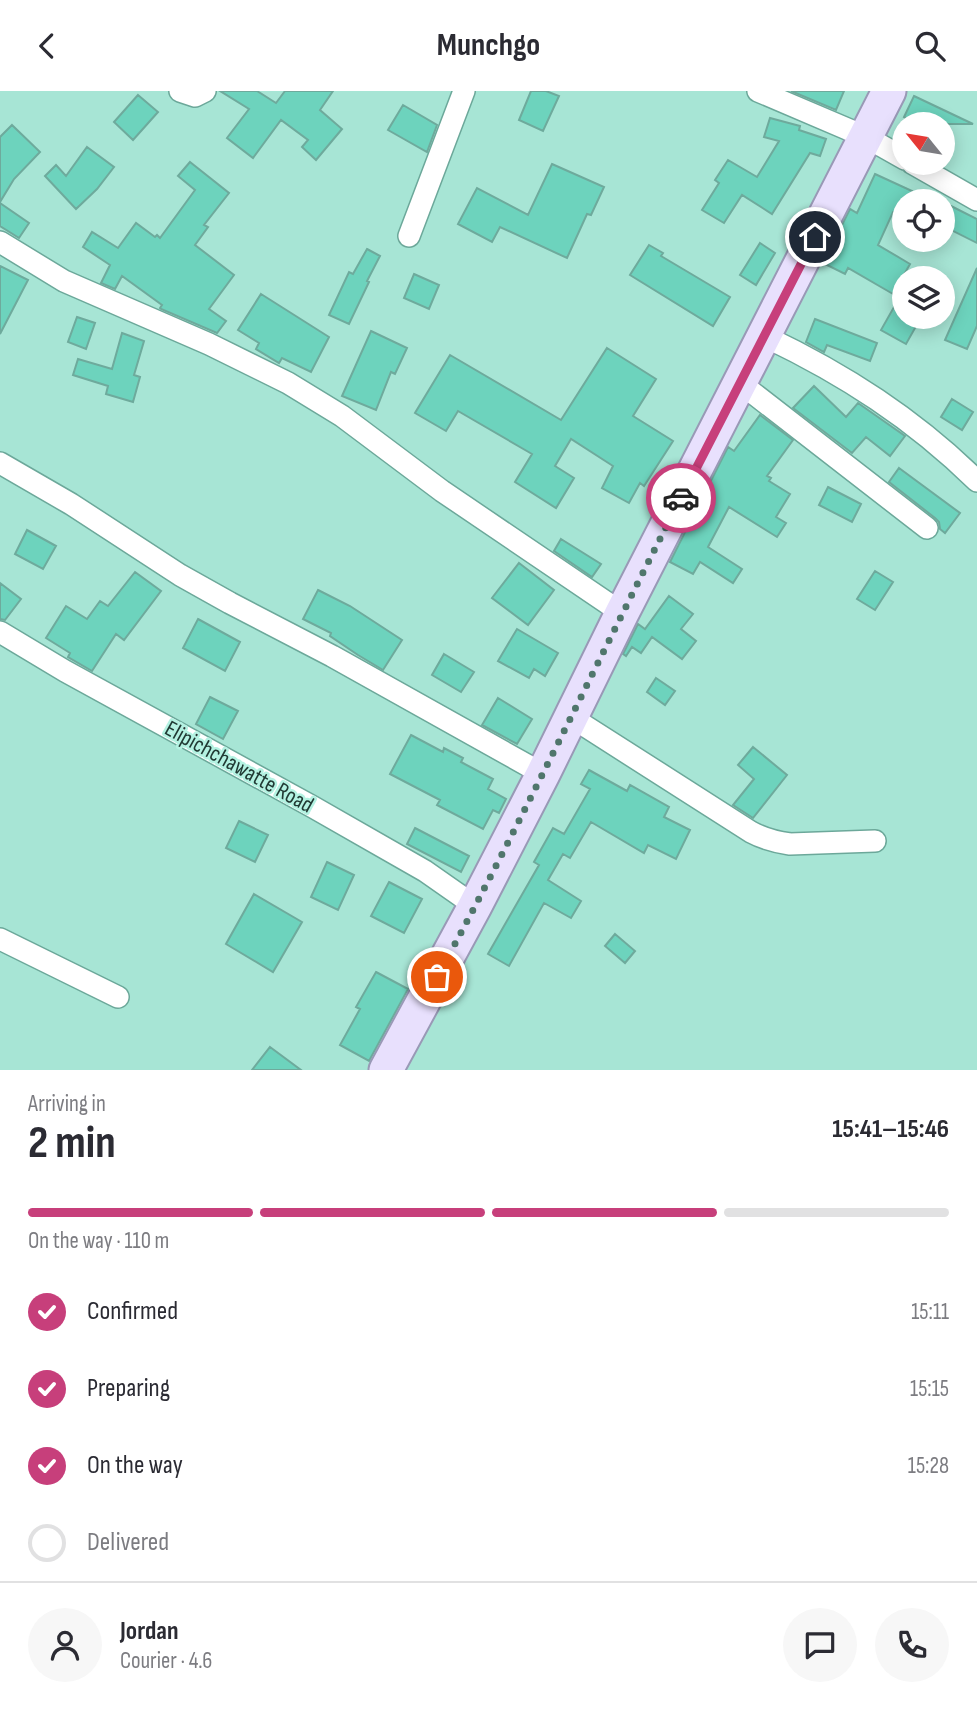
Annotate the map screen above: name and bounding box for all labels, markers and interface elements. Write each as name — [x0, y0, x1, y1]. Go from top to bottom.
text: Munchgo — [437, 26, 540, 65]
icon: back — [28, 27, 66, 65]
icon: search — [911, 27, 949, 65]
north arrow — [892, 112, 956, 175]
map controls — [892, 112, 955, 329]
button: locate — [892, 189, 955, 252]
pin — [785, 207, 845, 267]
icon: home — [796, 218, 834, 256]
button: layers — [892, 266, 955, 329]
courier — [646, 463, 716, 533]
icon: car — [662, 479, 700, 517]
street label: Elipichchawatte Road — [160, 715, 318, 819]
pin — [407, 947, 467, 1007]
icon: bag — [418, 958, 456, 996]
text: Arriving in — [28, 1090, 106, 1118]
text: 15:41–15:46 — [832, 1114, 949, 1145]
text: 2 min — [28, 1116, 116, 1171]
text: On the way · 110 m — [28, 1227, 169, 1255]
icon: check — [28, 1293, 66, 1331]
text: Confirmed — [87, 1296, 178, 1327]
text: 15:11 — [911, 1298, 949, 1326]
icon: check — [28, 1370, 66, 1408]
text: Preparing — [87, 1373, 170, 1404]
text: 15:15 — [910, 1375, 949, 1403]
icon: check — [28, 1447, 66, 1485]
text: On the way — [87, 1450, 183, 1481]
text: 15:28 — [908, 1452, 949, 1480]
text: Delivered — [87, 1527, 169, 1558]
button: person — [28, 1608, 102, 1682]
button: chat — [783, 1608, 857, 1682]
button: phone — [875, 1608, 949, 1682]
text: Jordan — [120, 1616, 178, 1647]
text: Courier · 4.6 — [120, 1647, 212, 1675]

